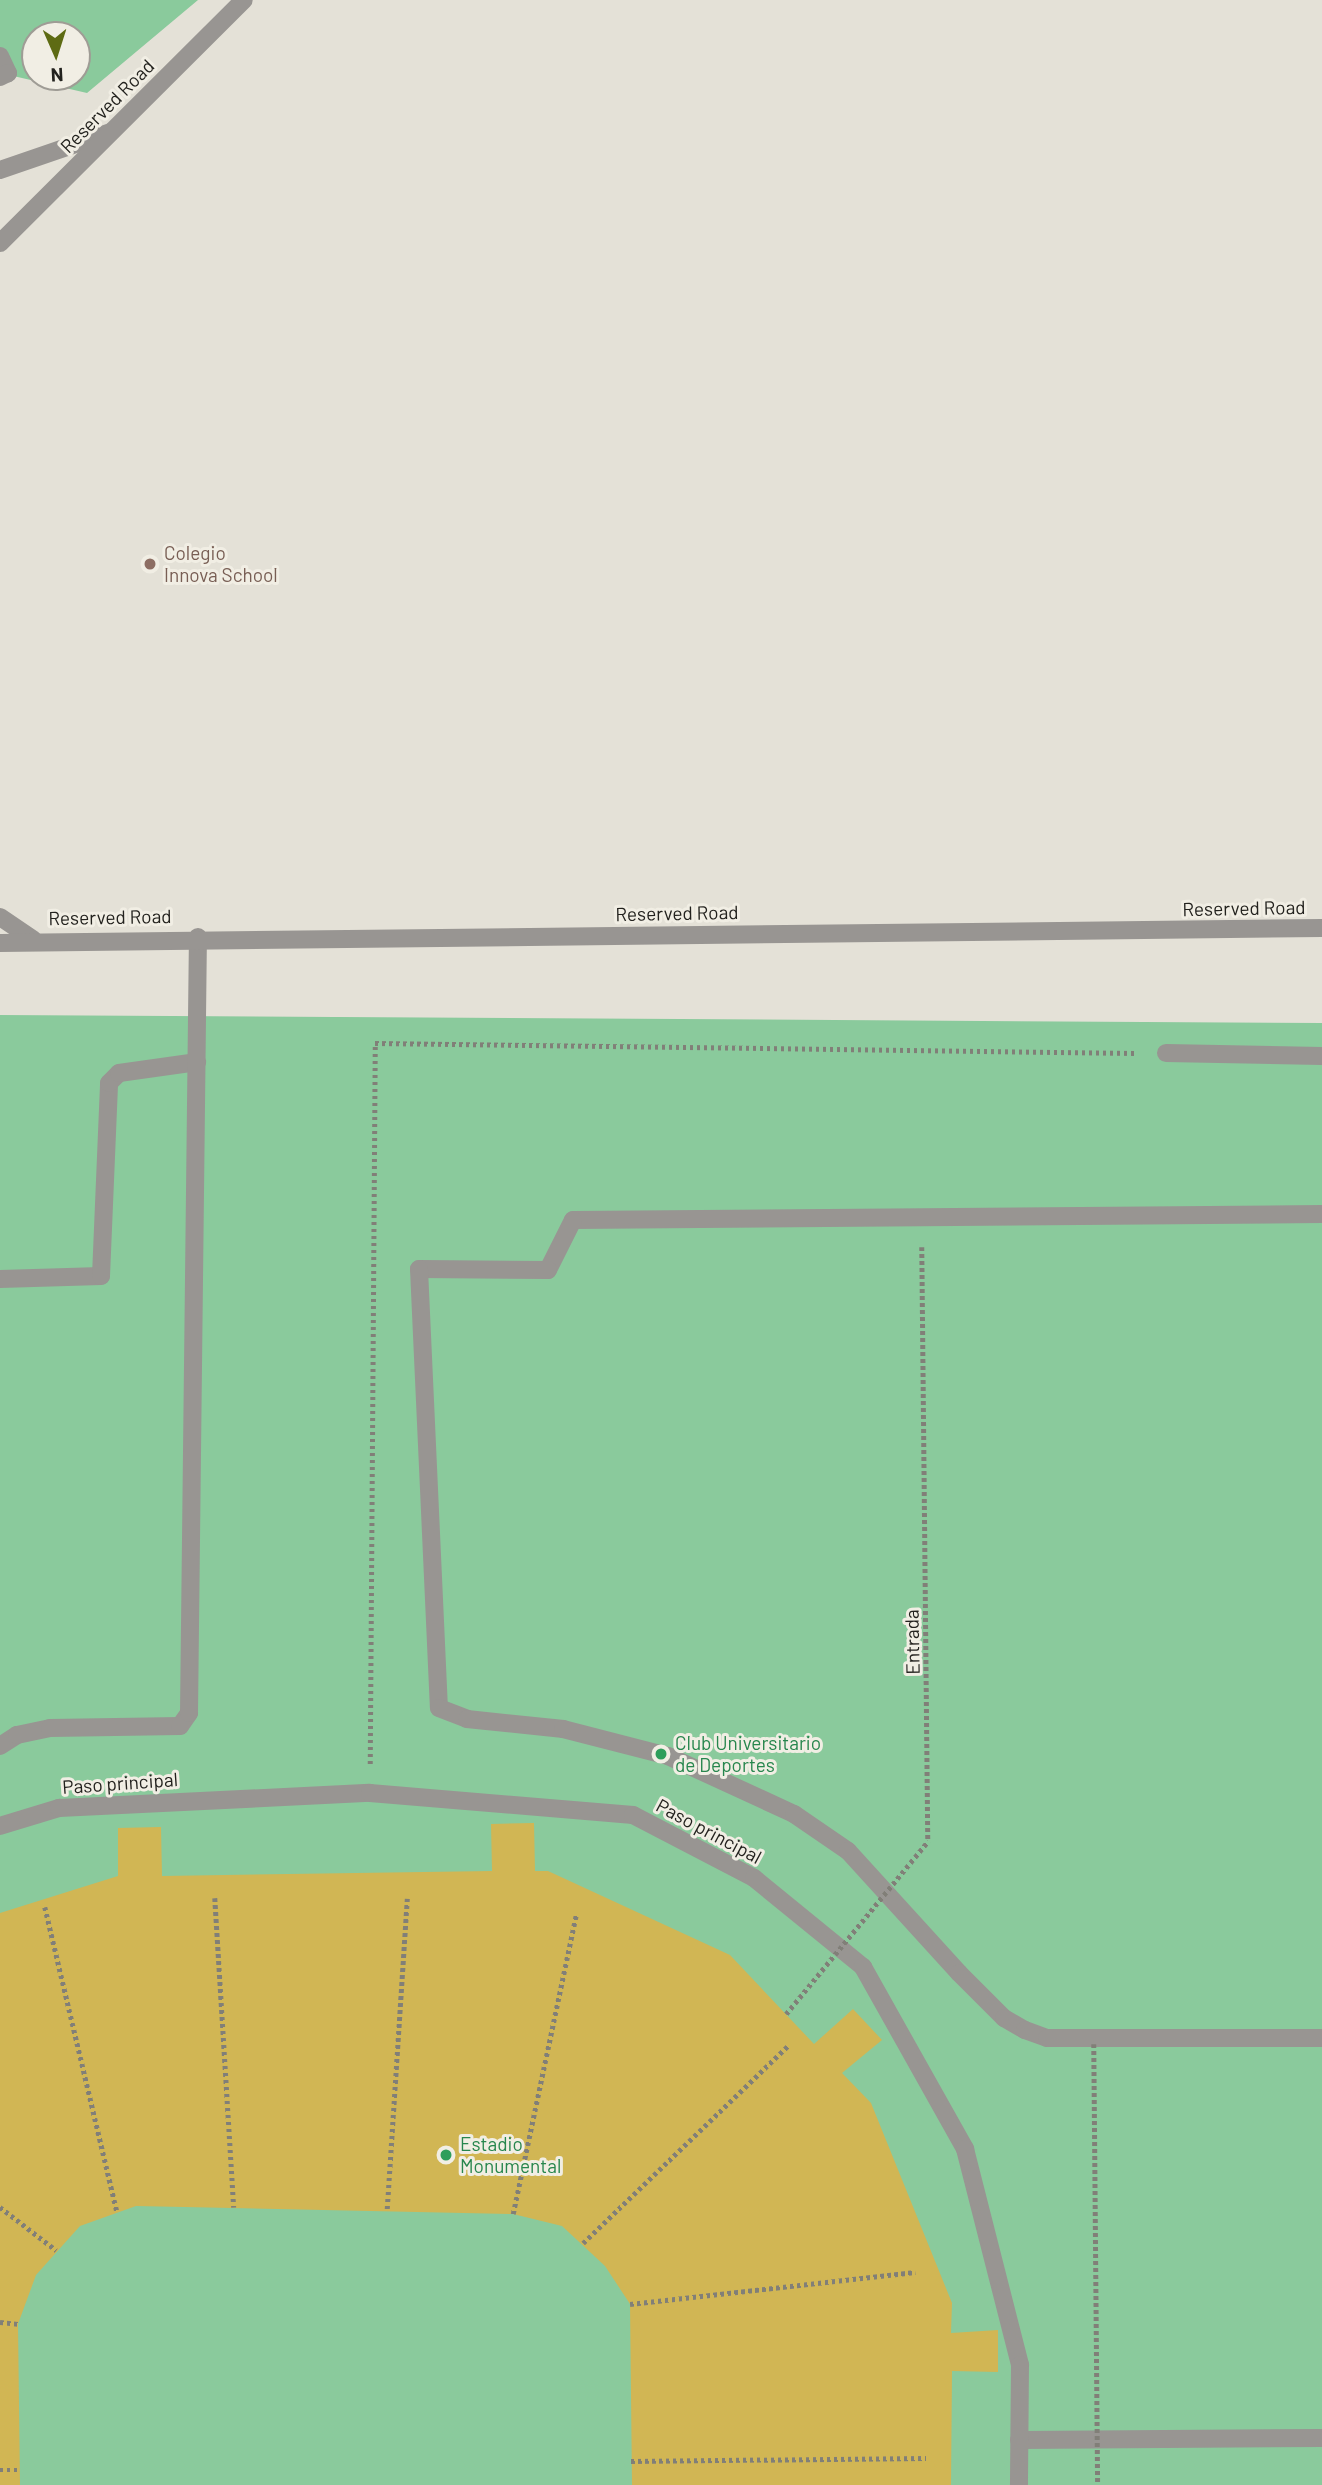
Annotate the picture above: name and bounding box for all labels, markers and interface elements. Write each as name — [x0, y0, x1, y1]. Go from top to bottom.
north arrow — [21, 21, 91, 91]
street label: Reserved Road — [55, 54, 159, 158]
text: N — [50, 64, 64, 87]
place label: Colegio Innova School — [164, 542, 278, 586]
marker: Colegio Innova School — [142, 556, 158, 572]
street label: Reserved Road — [1182, 896, 1306, 920]
street label: Reserved Road — [615, 901, 739, 925]
street label: Reserved Road — [48, 905, 172, 929]
street label: Entrada — [900, 1609, 924, 1675]
place label: Club Universitario de Deportes — [675, 1732, 821, 1776]
marker: Club Universitario de Deportes — [653, 1746, 669, 1762]
street label: Paso principal — [61, 1768, 179, 1798]
street label: Paso principal — [653, 1794, 765, 1868]
place label: Estadio Monumental — [460, 2133, 561, 2177]
marker: Estadio Monumental — [438, 2147, 454, 2163]

